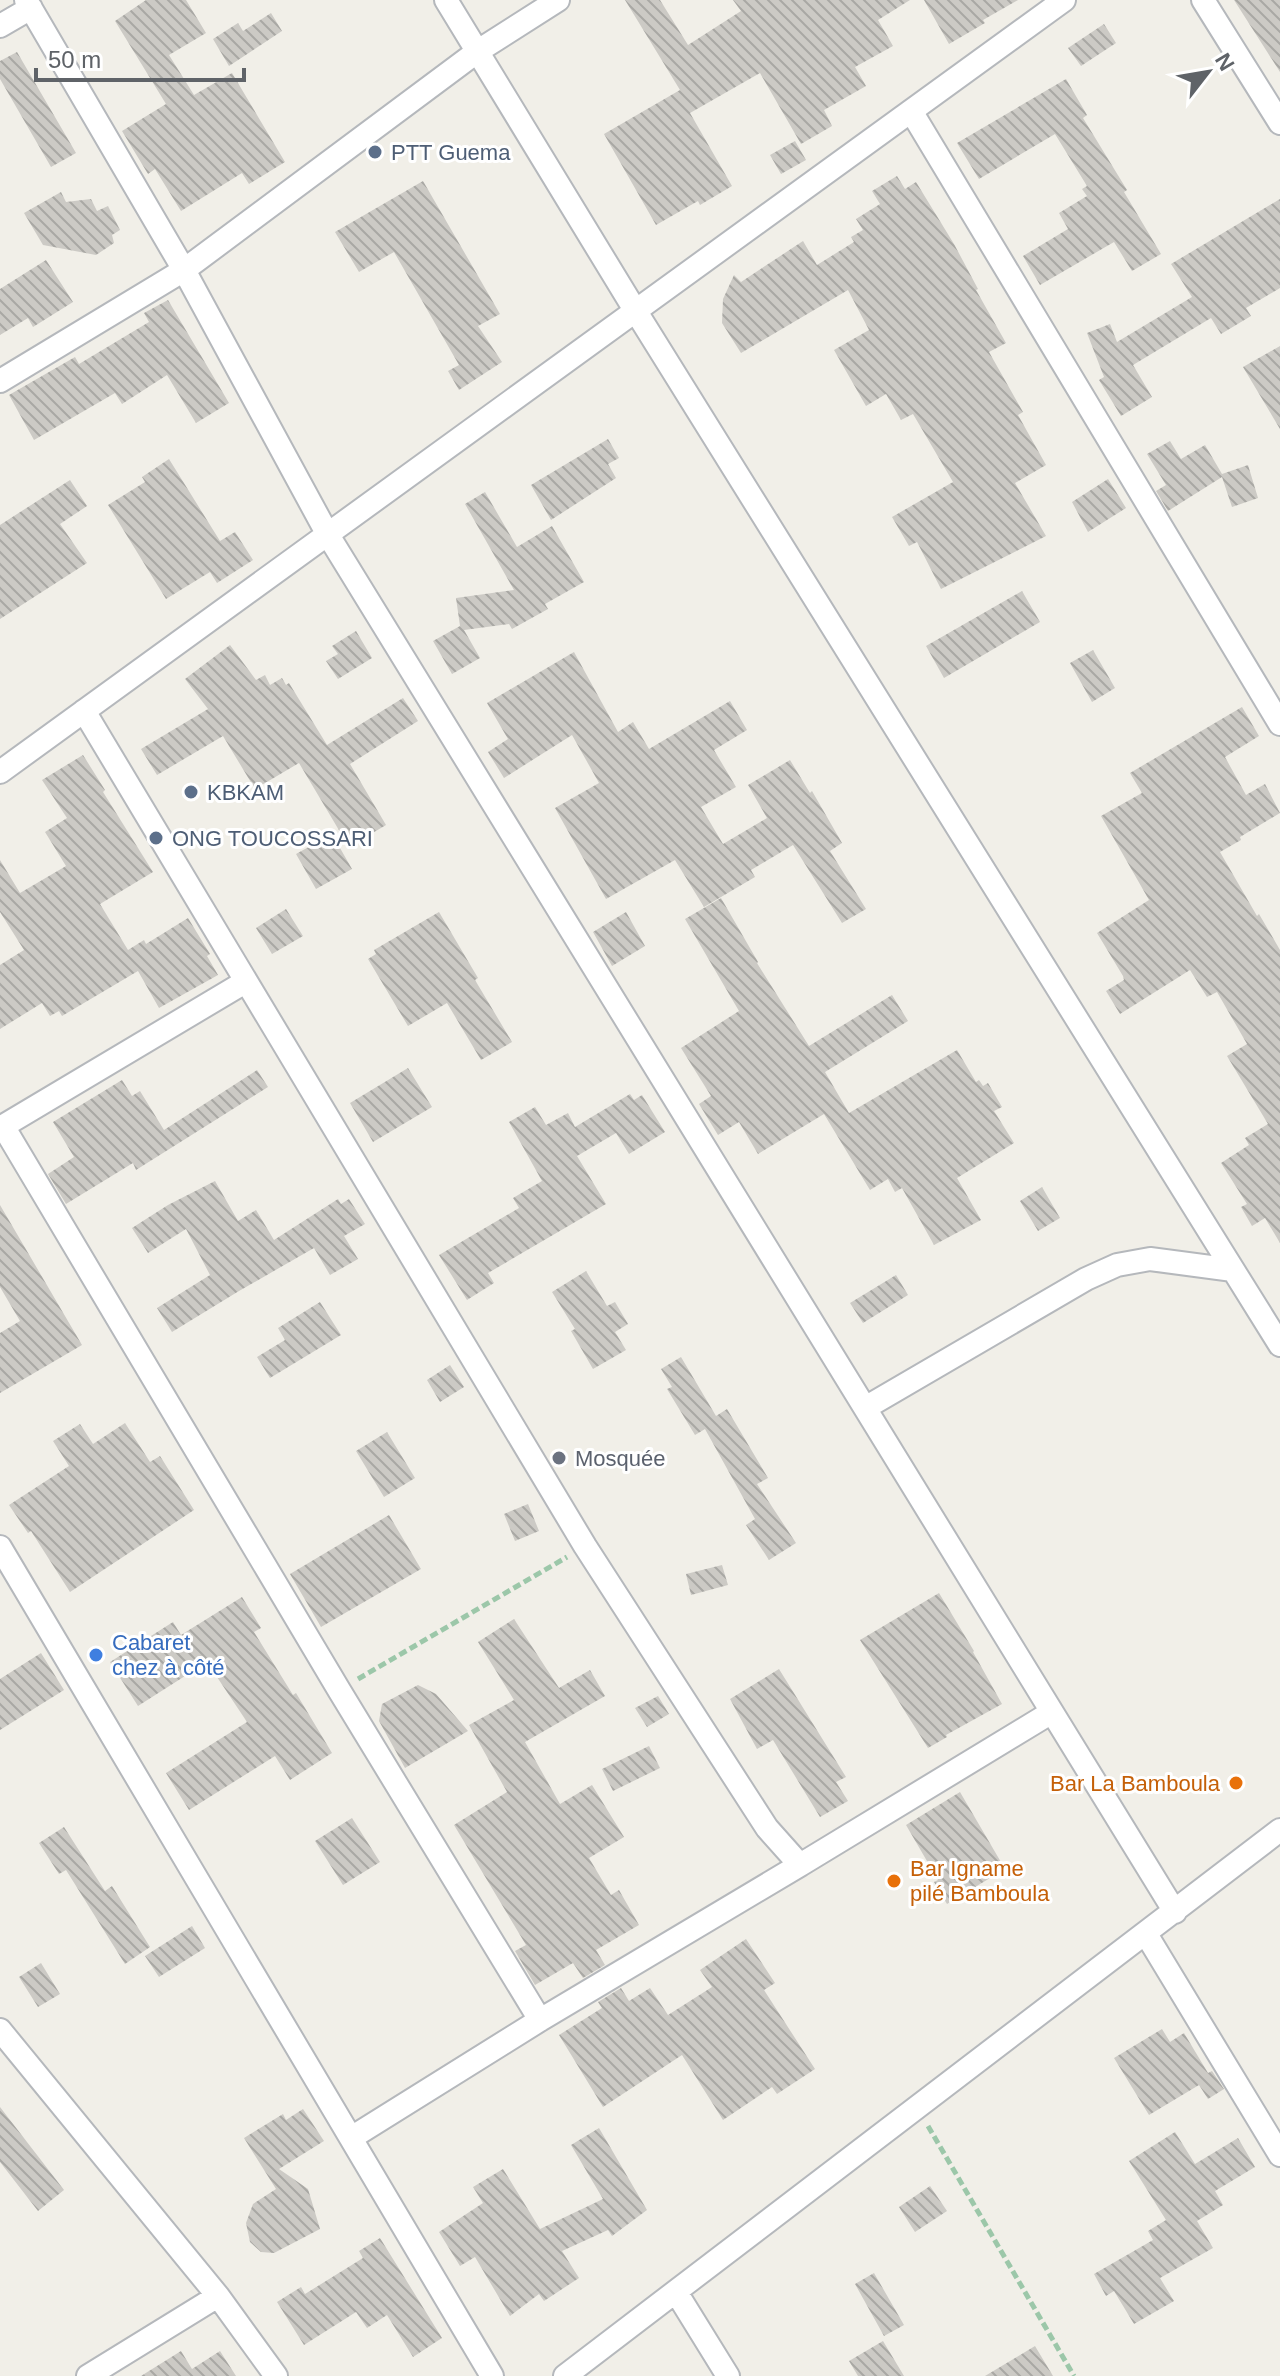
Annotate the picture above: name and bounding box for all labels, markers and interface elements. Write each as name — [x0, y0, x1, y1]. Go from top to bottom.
scale bar — [36, 32, 244, 82]
north arrow — [1168, 32, 1248, 112]
text: 50 m — [48, 46, 101, 73]
text: N — [1210, 49, 1240, 75]
place label: PTT Guema — [391, 140, 511, 165]
marker: PTT Guema — [366, 143, 384, 161]
place label: KBKAM — [207, 780, 284, 805]
marker: KBKAM — [182, 783, 200, 801]
place label: ONG TOUCOSSARI — [172, 826, 373, 851]
marker: ONG TOUCOSSARI — [147, 829, 165, 847]
place label: Mosquée — [575, 1446, 666, 1471]
marker: Mosquée — [550, 1449, 568, 1467]
place label: Cabaret chez à côté — [112, 1630, 225, 1680]
marker: Cabaret chez à côté — [87, 1646, 105, 1664]
place label: Bar La Bamboula — [1050, 1771, 1221, 1796]
marker: Bar La Bamboula — [1227, 1774, 1245, 1792]
place label: Bar Igname pilé Bamboula — [910, 1856, 1050, 1906]
marker: Bar Igname pilé Bamboula — [885, 1872, 903, 1890]

